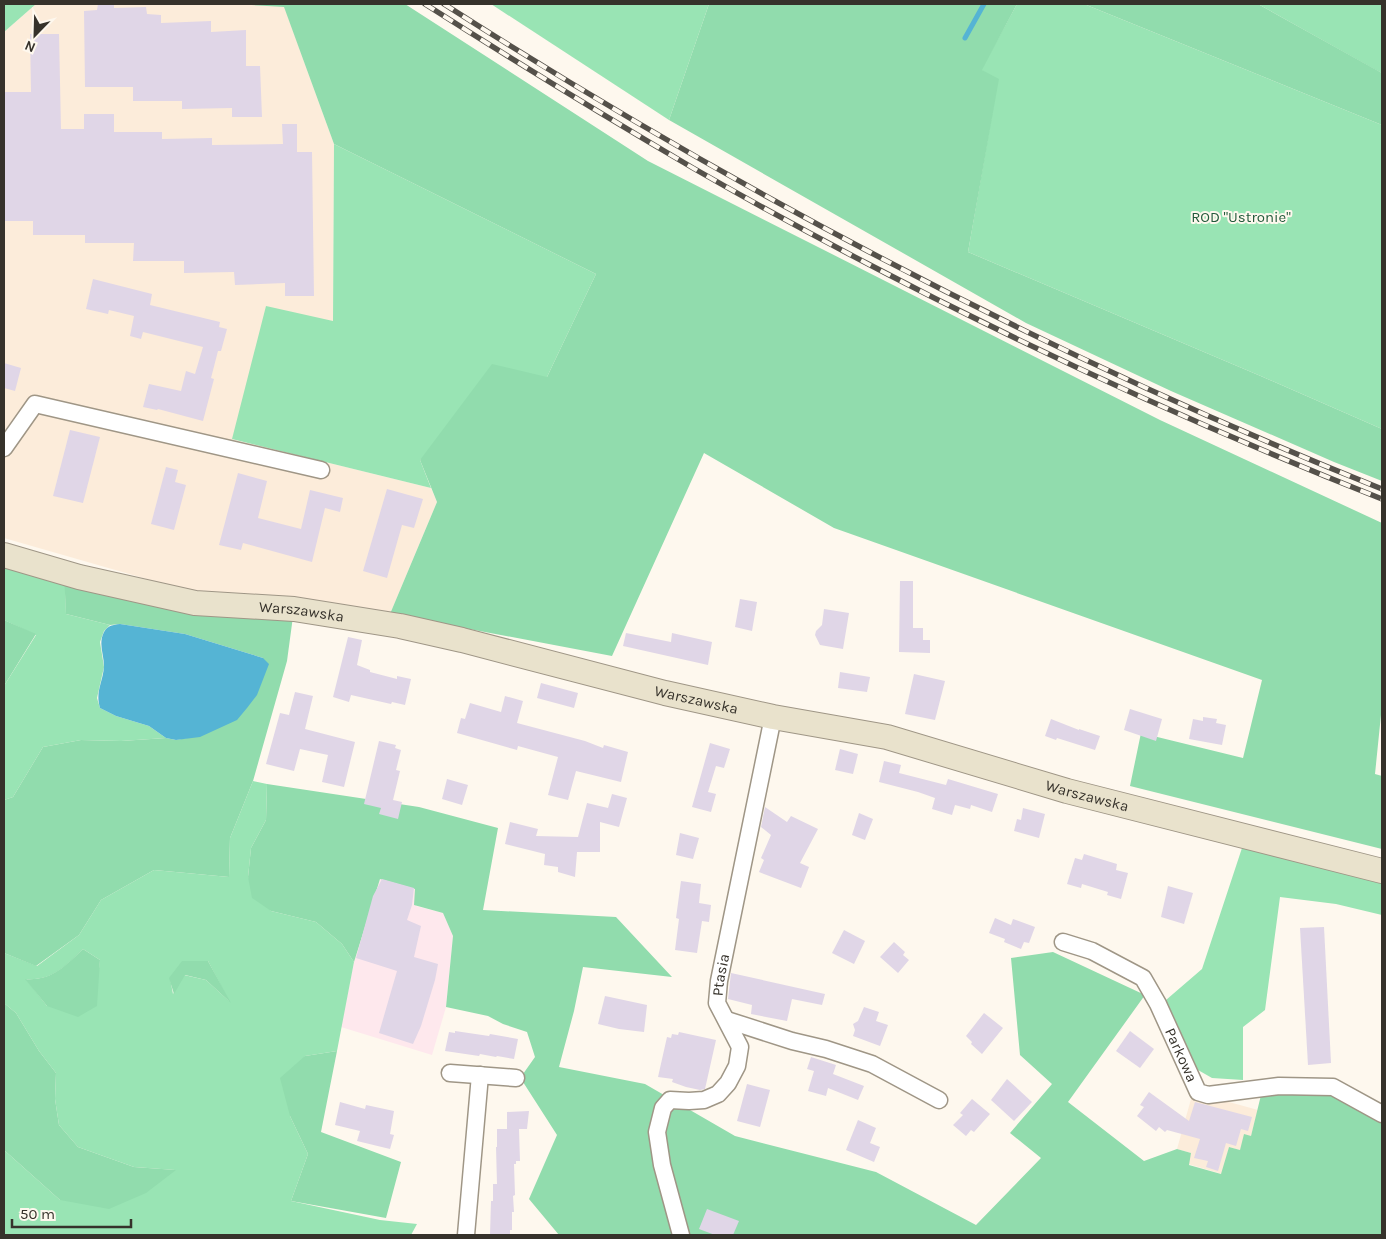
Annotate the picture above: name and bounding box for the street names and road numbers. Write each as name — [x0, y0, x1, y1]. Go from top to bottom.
street label: Warszawska — [259, 598, 345, 626]
street label: Warszawska — [652, 682, 740, 718]
street label: Warszawska — [1043, 776, 1131, 815]
street label: Ptasia — [709, 952, 733, 997]
street label: Parkowa — [1161, 1025, 1201, 1085]

